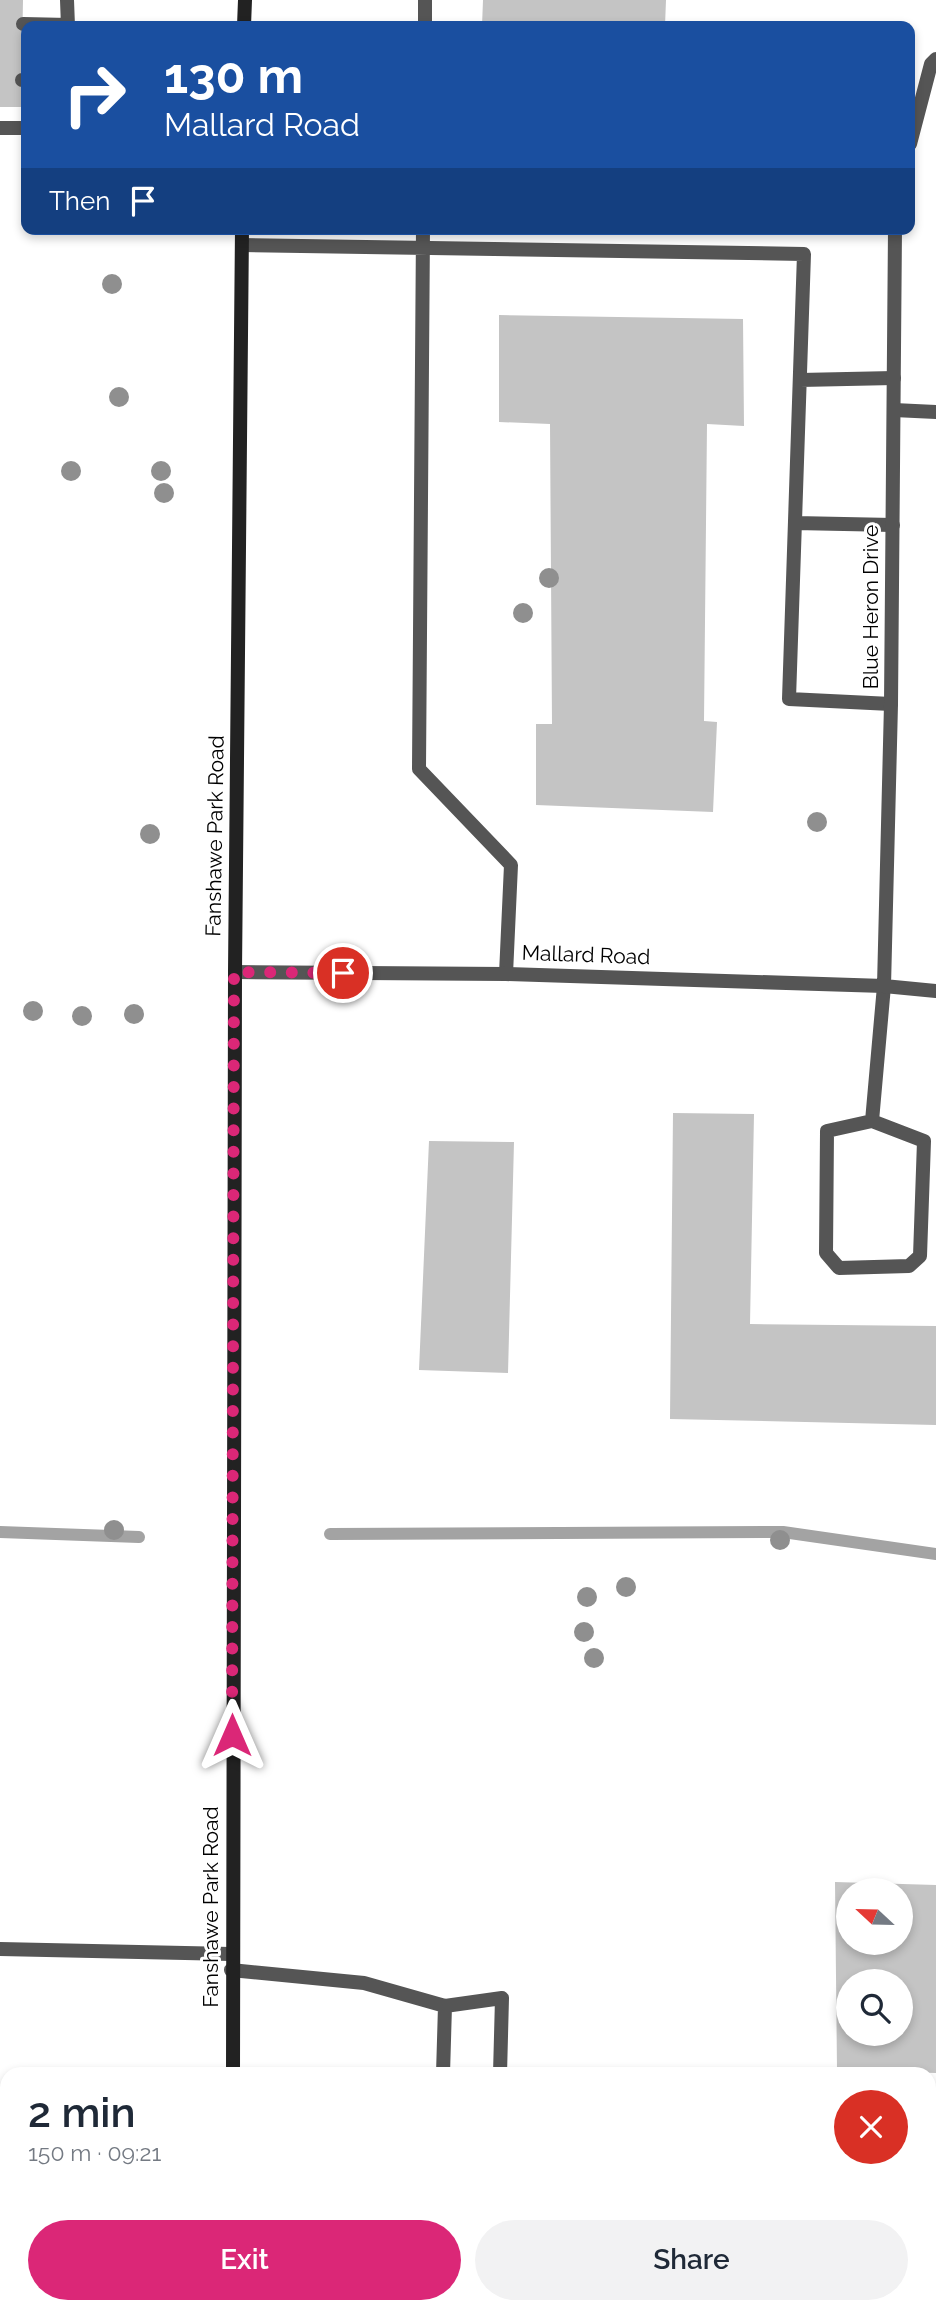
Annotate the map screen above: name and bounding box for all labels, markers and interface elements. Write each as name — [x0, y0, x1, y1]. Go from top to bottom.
text: 130 m — [164, 47, 303, 104]
icon: right — [49, 49, 140, 140]
text: Mallard Road — [164, 106, 360, 143]
icon: arrive — [124, 182, 162, 220]
text: Then — [49, 186, 110, 216]
street label: Blue Heron Drive — [858, 525, 883, 689]
street label: Fanshawe Park Road — [200, 735, 229, 937]
street label: Mallard Road — [521, 940, 651, 969]
pin — [313, 943, 373, 1003]
icon: arrive — [324, 954, 362, 992]
position arrow — [195, 1698, 269, 1772]
street label: Fanshawe Park Road — [198, 1806, 223, 2008]
north arrow — [836, 1878, 914, 1955]
map controls — [836, 1878, 913, 2046]
button: search — [836, 1969, 913, 2046]
text: 2 min — [28, 2088, 136, 2137]
button: close — [834, 2090, 908, 2164]
text: 150 m · 09:21 — [28, 2139, 161, 2166]
button: Exit — [28, 2220, 461, 2300]
button: Share — [475, 2220, 908, 2300]

